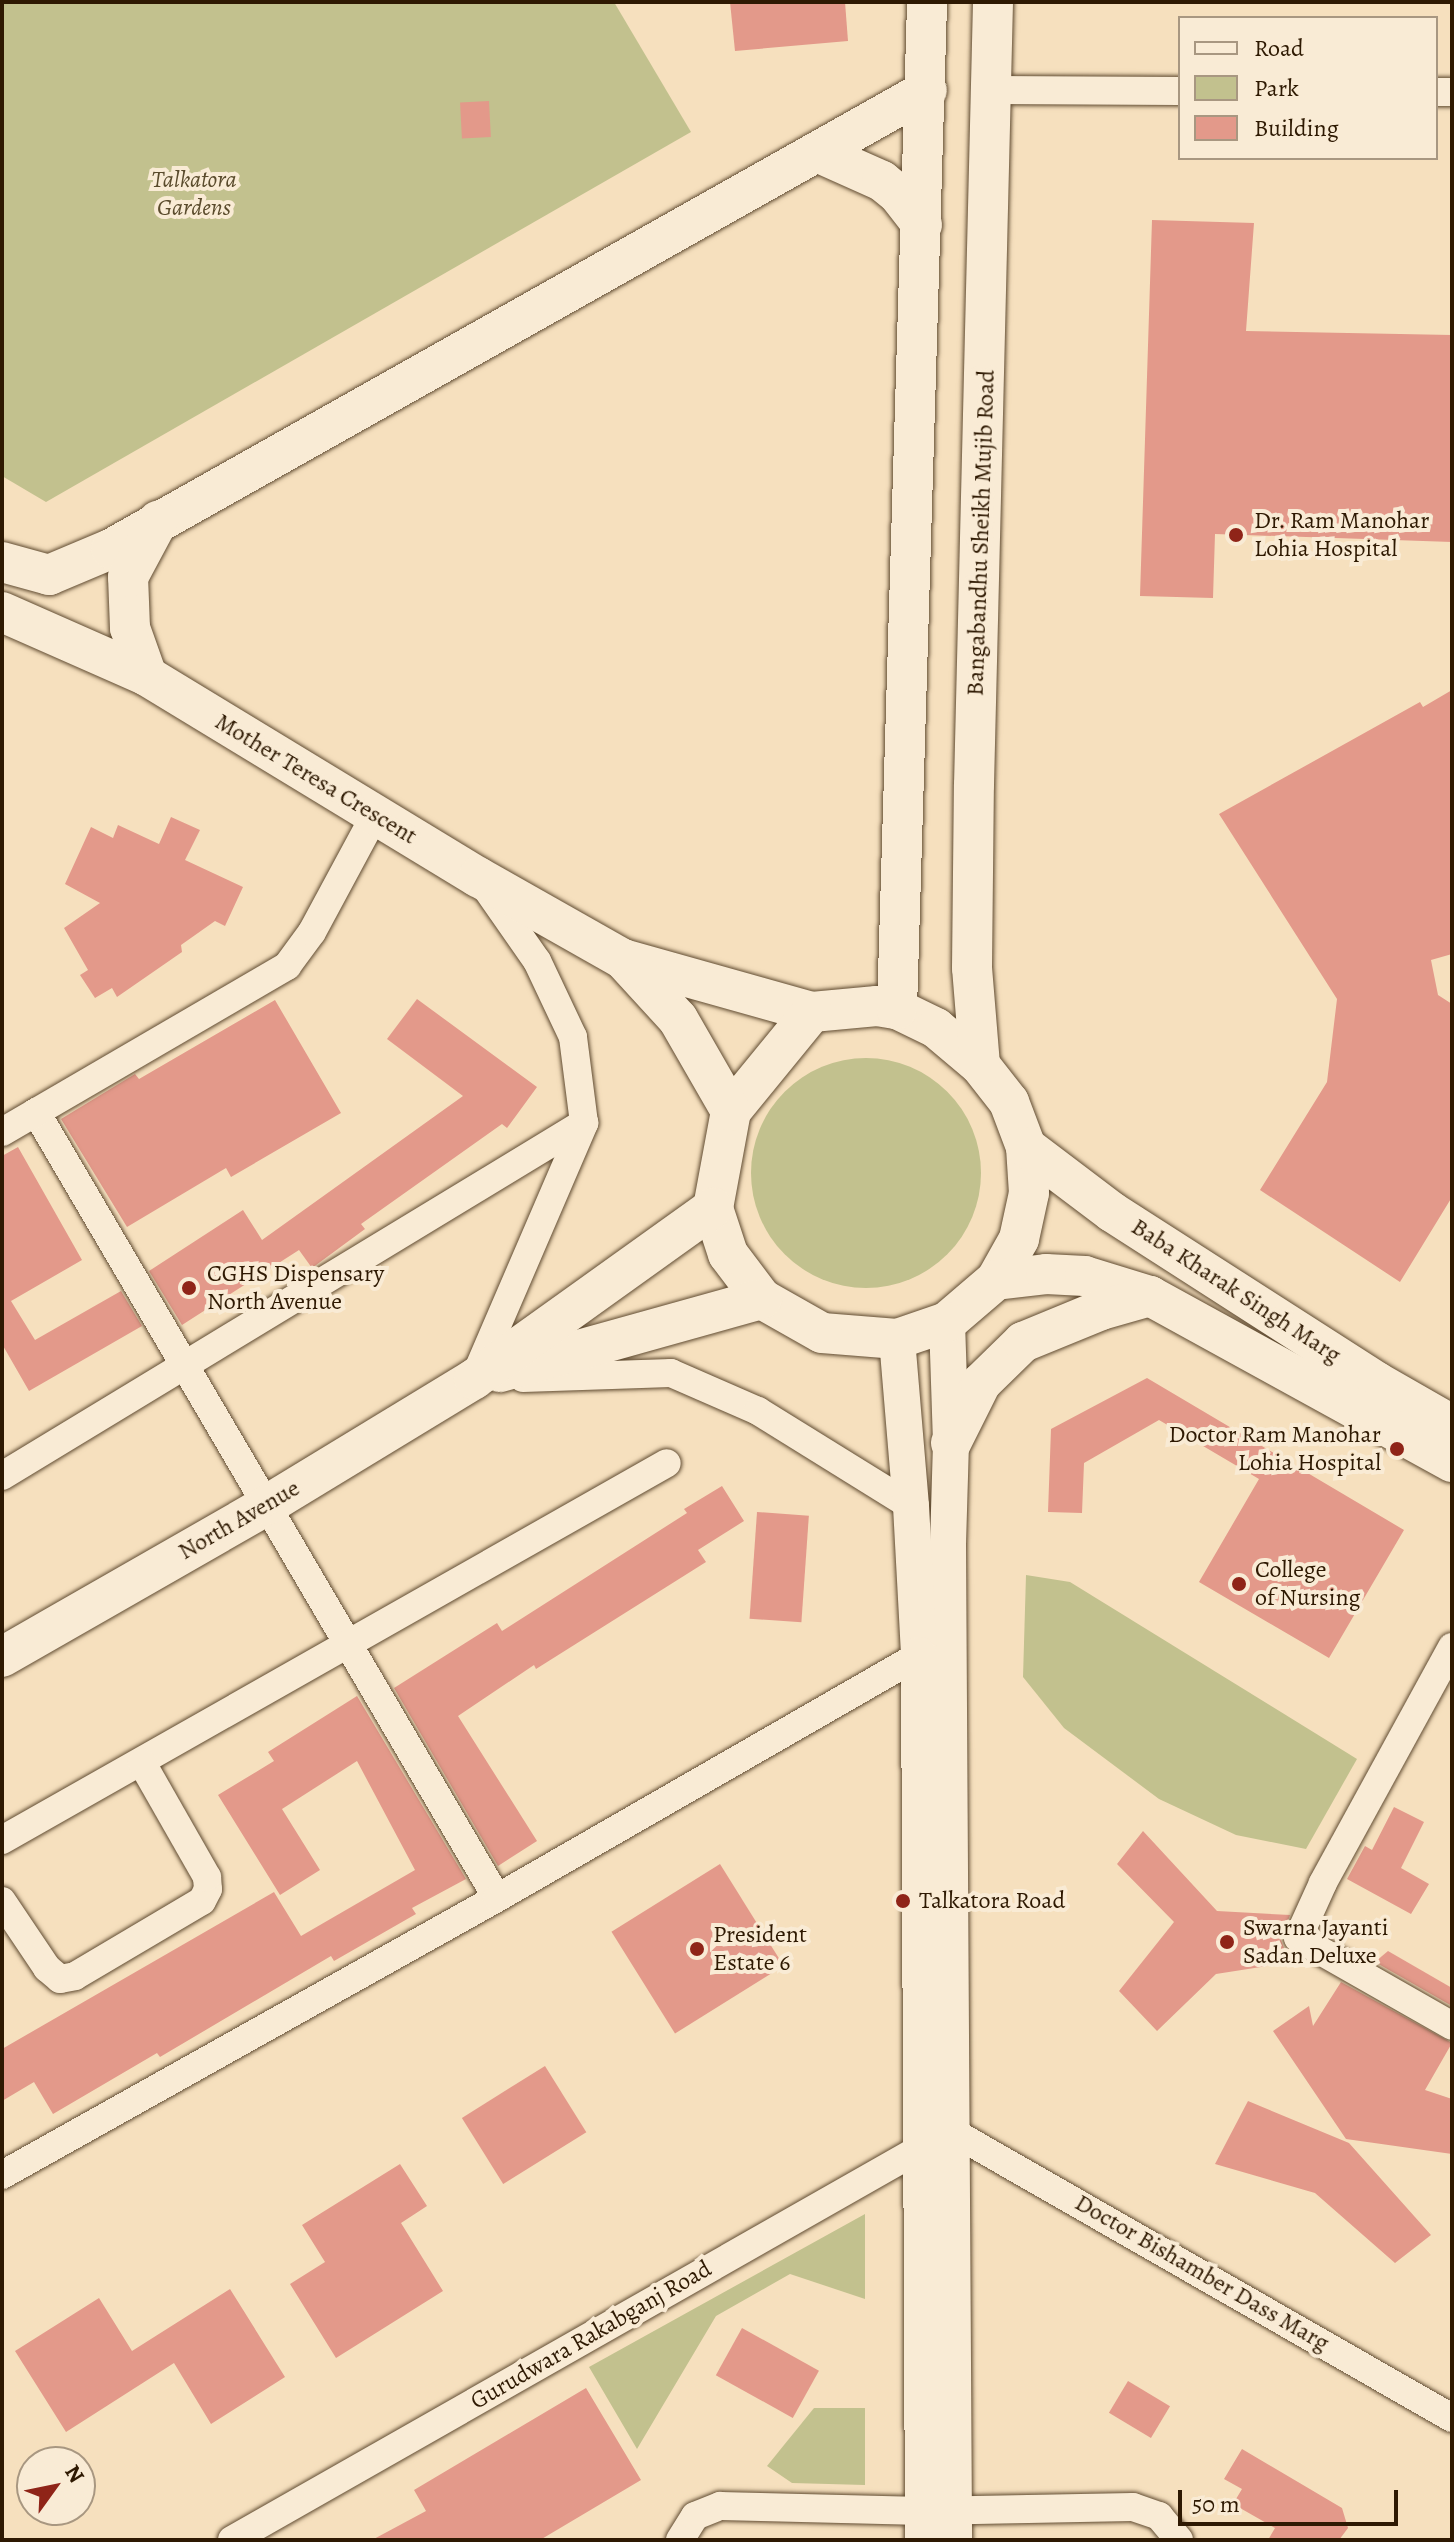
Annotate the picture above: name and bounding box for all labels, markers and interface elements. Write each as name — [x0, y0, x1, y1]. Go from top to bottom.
legend — [1178, 16, 1438, 160]
text: Road — [1254, 32, 1304, 64]
text: Park — [1254, 72, 1299, 104]
text: Building — [1254, 112, 1339, 144]
park label: Talkatora Gardens — [152, 166, 236, 222]
street label: Bangabandhu Sheikh Mujib Road — [961, 369, 1001, 697]
place label: Dr. Ram Manohar Lohia Hospital — [1254, 507, 1430, 563]
marker: Dr. Ram Manohar Lohia Hospital — [1225, 524, 1247, 546]
street label: Mother Teresa Crescent — [210, 707, 422, 851]
street label: Baba Kharak Singh Marg — [1126, 1212, 1346, 1370]
place label: CGHS Dispensary North Avenue — [207, 1260, 384, 1316]
marker: CGHS Dispensary North Avenue — [178, 1277, 200, 1299]
place label: Doctor Ram Manohar Lohia Hospital — [1169, 1421, 1381, 1477]
marker: Doctor Ram Manohar Lohia Hospital — [1388, 1440, 1406, 1458]
street label: North Avenue — [173, 1474, 305, 1566]
place label: College of Nursing — [1255, 1556, 1361, 1612]
marker: College of Nursing — [1230, 1575, 1248, 1593]
place label: Talkatora Road — [919, 1887, 1065, 1915]
marker: Talkatora Road — [894, 1892, 912, 1910]
place label: Swarna Jayanti Sadan Deluxe — [1243, 1914, 1388, 1970]
place label: President Estate 6 — [713, 1921, 807, 1977]
marker: Swarna Jayanti Sadan Deluxe — [1218, 1933, 1236, 1951]
marker: President Estate 6 — [688, 1940, 706, 1958]
street label: Doctor Bishamber Dass Marg — [1070, 2188, 1334, 2358]
street label: Gurudwara Rakabganj Road — [466, 2254, 716, 2416]
north arrow — [16, 2446, 96, 2526]
text: N — [58, 2459, 91, 2489]
scale bar — [1182, 2474, 1402, 2524]
text: 50 m — [1192, 2488, 1240, 2520]

